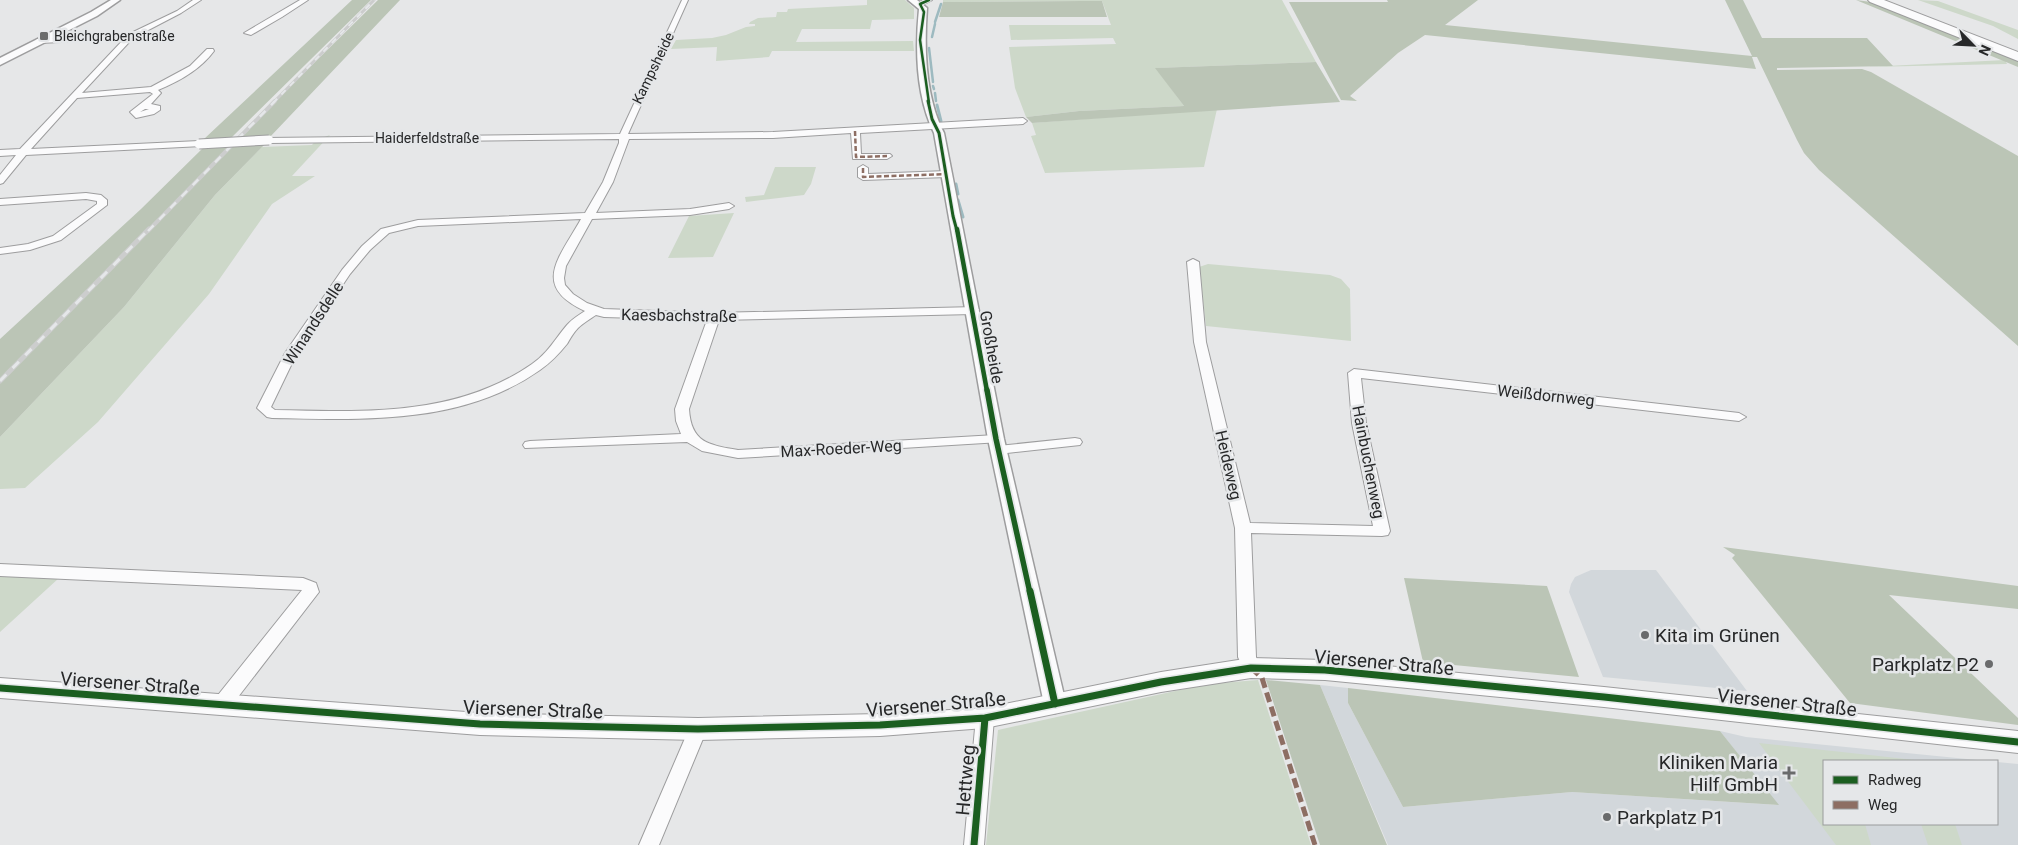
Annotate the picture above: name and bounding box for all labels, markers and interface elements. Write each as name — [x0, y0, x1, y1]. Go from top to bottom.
north arrow — [1948, 20, 1998, 70]
place label: Bleichgrabenstraße — [54, 28, 175, 44]
marker: Bleichgrabenstraße — [38, 30, 50, 42]
street label: Kampsheide — [629, 30, 677, 106]
text: N — [1976, 43, 1994, 58]
street label: Haiderfeldstraße — [375, 130, 479, 146]
street label: Winandsdelle — [279, 278, 347, 368]
street label: Kaesbachstraße — [621, 305, 737, 326]
street label: Großheide — [976, 309, 1007, 385]
street label: Weißdornweg — [1496, 381, 1596, 410]
street label: Hainbuchenweg — [1348, 404, 1389, 520]
street label: Heideweg — [1211, 428, 1246, 502]
street label: Max-Roeder-Weg — [780, 436, 902, 461]
place label: Kita im Grünen — [1655, 624, 1780, 647]
marker: Kita im Grünen — [1639, 629, 1651, 641]
street label: Viersener Straße — [1313, 645, 1455, 680]
place label: Parkplatz P2 — [1872, 653, 1979, 676]
marker: Parkplatz P2 — [1983, 658, 1995, 670]
street label: Viersener Straße — [59, 667, 201, 700]
street label: Viersener Straße — [1716, 684, 1858, 721]
street label: Viersener Straße — [865, 687, 1007, 722]
street label: Viersener Straße — [463, 696, 603, 723]
street label: Hettweg — [951, 744, 980, 816]
place label: Kliniken Maria Hilf GmbH — [1659, 751, 1778, 796]
legend — [1823, 760, 1998, 825]
marker: Kliniken Maria Hilf GmbH — [1782, 766, 1796, 780]
text: Radweg — [1868, 771, 1922, 789]
text: Weg — [1868, 796, 1897, 814]
place label: Parkplatz P1 — [1617, 806, 1724, 829]
marker: Parkplatz P1 — [1601, 811, 1613, 823]

